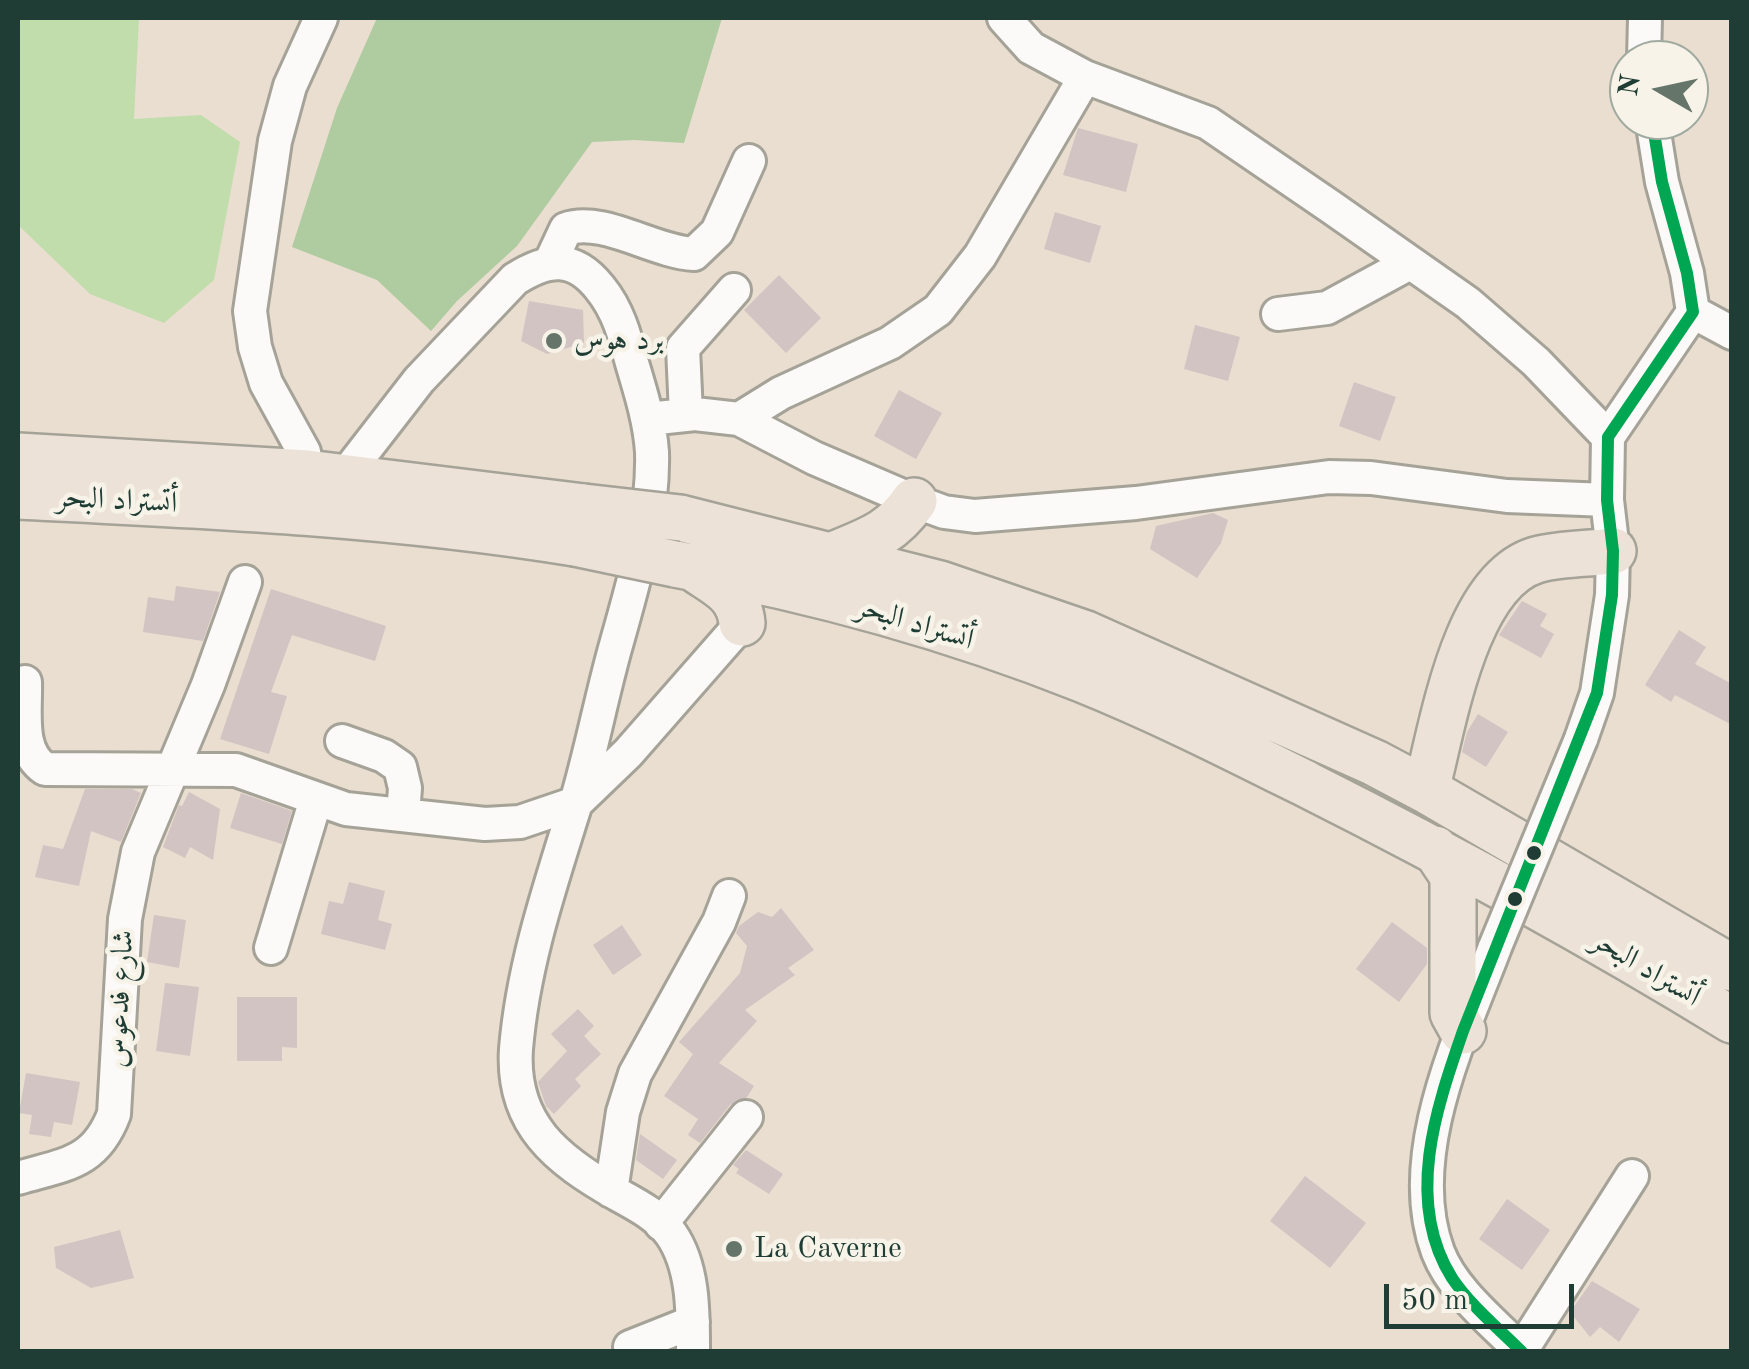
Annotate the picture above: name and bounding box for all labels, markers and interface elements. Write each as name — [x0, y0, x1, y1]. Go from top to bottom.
north arrow — [1609, 40, 1709, 140]
text: N — [1616, 73, 1647, 98]
place label: برد هوس — [574, 323, 664, 359]
marker: برد هوس — [543, 330, 565, 352]
street label: أتستراد البحر — [56, 480, 178, 522]
street label: أتستراد البحر — [852, 589, 978, 659]
unlabelled marker — [1524, 843, 1544, 863]
unlabelled marker — [1505, 889, 1525, 909]
street label: أتستراد البحر — [1585, 922, 1707, 1016]
street label: شارع فدعوس — [99, 929, 143, 1069]
place label: La Caverne — [754, 1231, 902, 1267]
marker: La Caverne — [723, 1238, 745, 1260]
scale bar — [1389, 1264, 1579, 1326]
text: 50 m — [1401, 1286, 1468, 1316]

